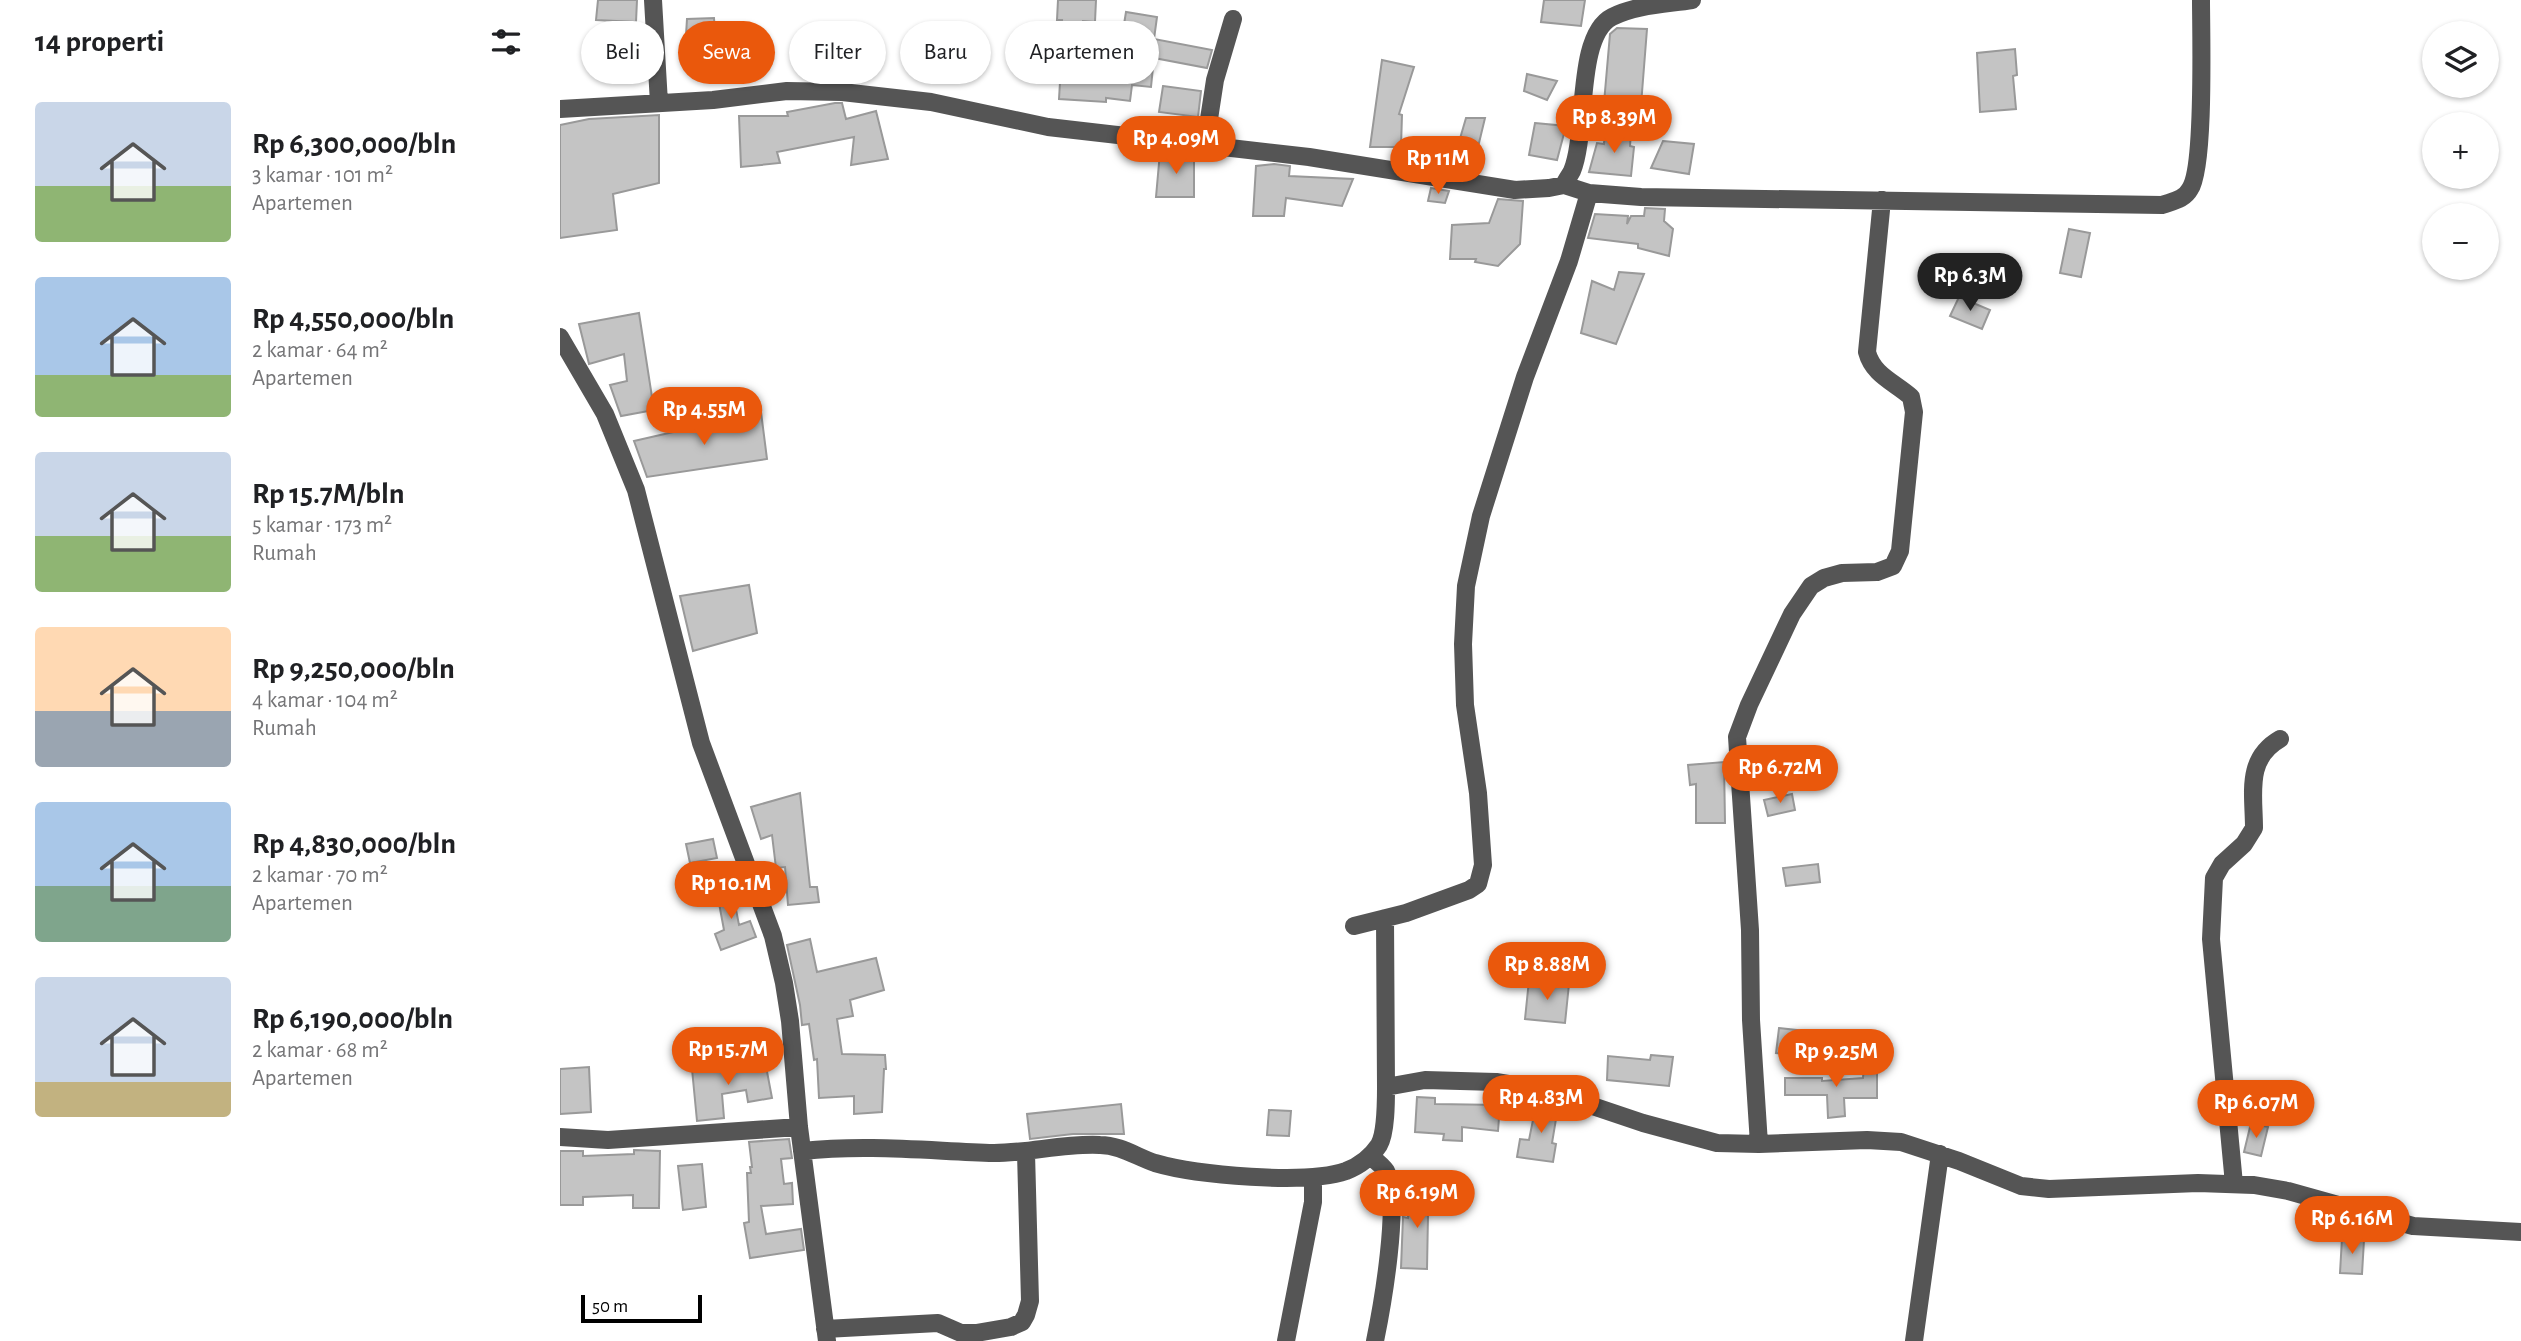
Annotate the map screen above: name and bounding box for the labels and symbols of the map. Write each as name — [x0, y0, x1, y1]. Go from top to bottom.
pin: Rp 8.39M — [1542, 96, 1686, 155]
pin: Rp 4.09M — [1104, 116, 1248, 176]
pin: Rp 11M — [1381, 136, 1495, 196]
pin: Rp 6.3M — [1905, 254, 2035, 313]
pin: Rp 4.55M — [632, 388, 776, 447]
pin: Rp 6.72M — [1708, 746, 1852, 805]
pin: Rp 10.1M — [659, 862, 803, 921]
pin: Rp 8.88M — [1475, 942, 1619, 1002]
pin: Rp 15.7M — [656, 1028, 800, 1087]
pin: Rp 9.25M — [1764, 1030, 1908, 1089]
pin: Rp 4.83M — [1469, 1076, 1613, 1135]
pin: Rp 6.07M — [2184, 1080, 2328, 1140]
pin: Rp 6.19M — [1345, 1170, 1489, 1230]
pin: Rp 6.16M — [2280, 1196, 2424, 1256]
scale bar — [581, 1292, 702, 1324]

